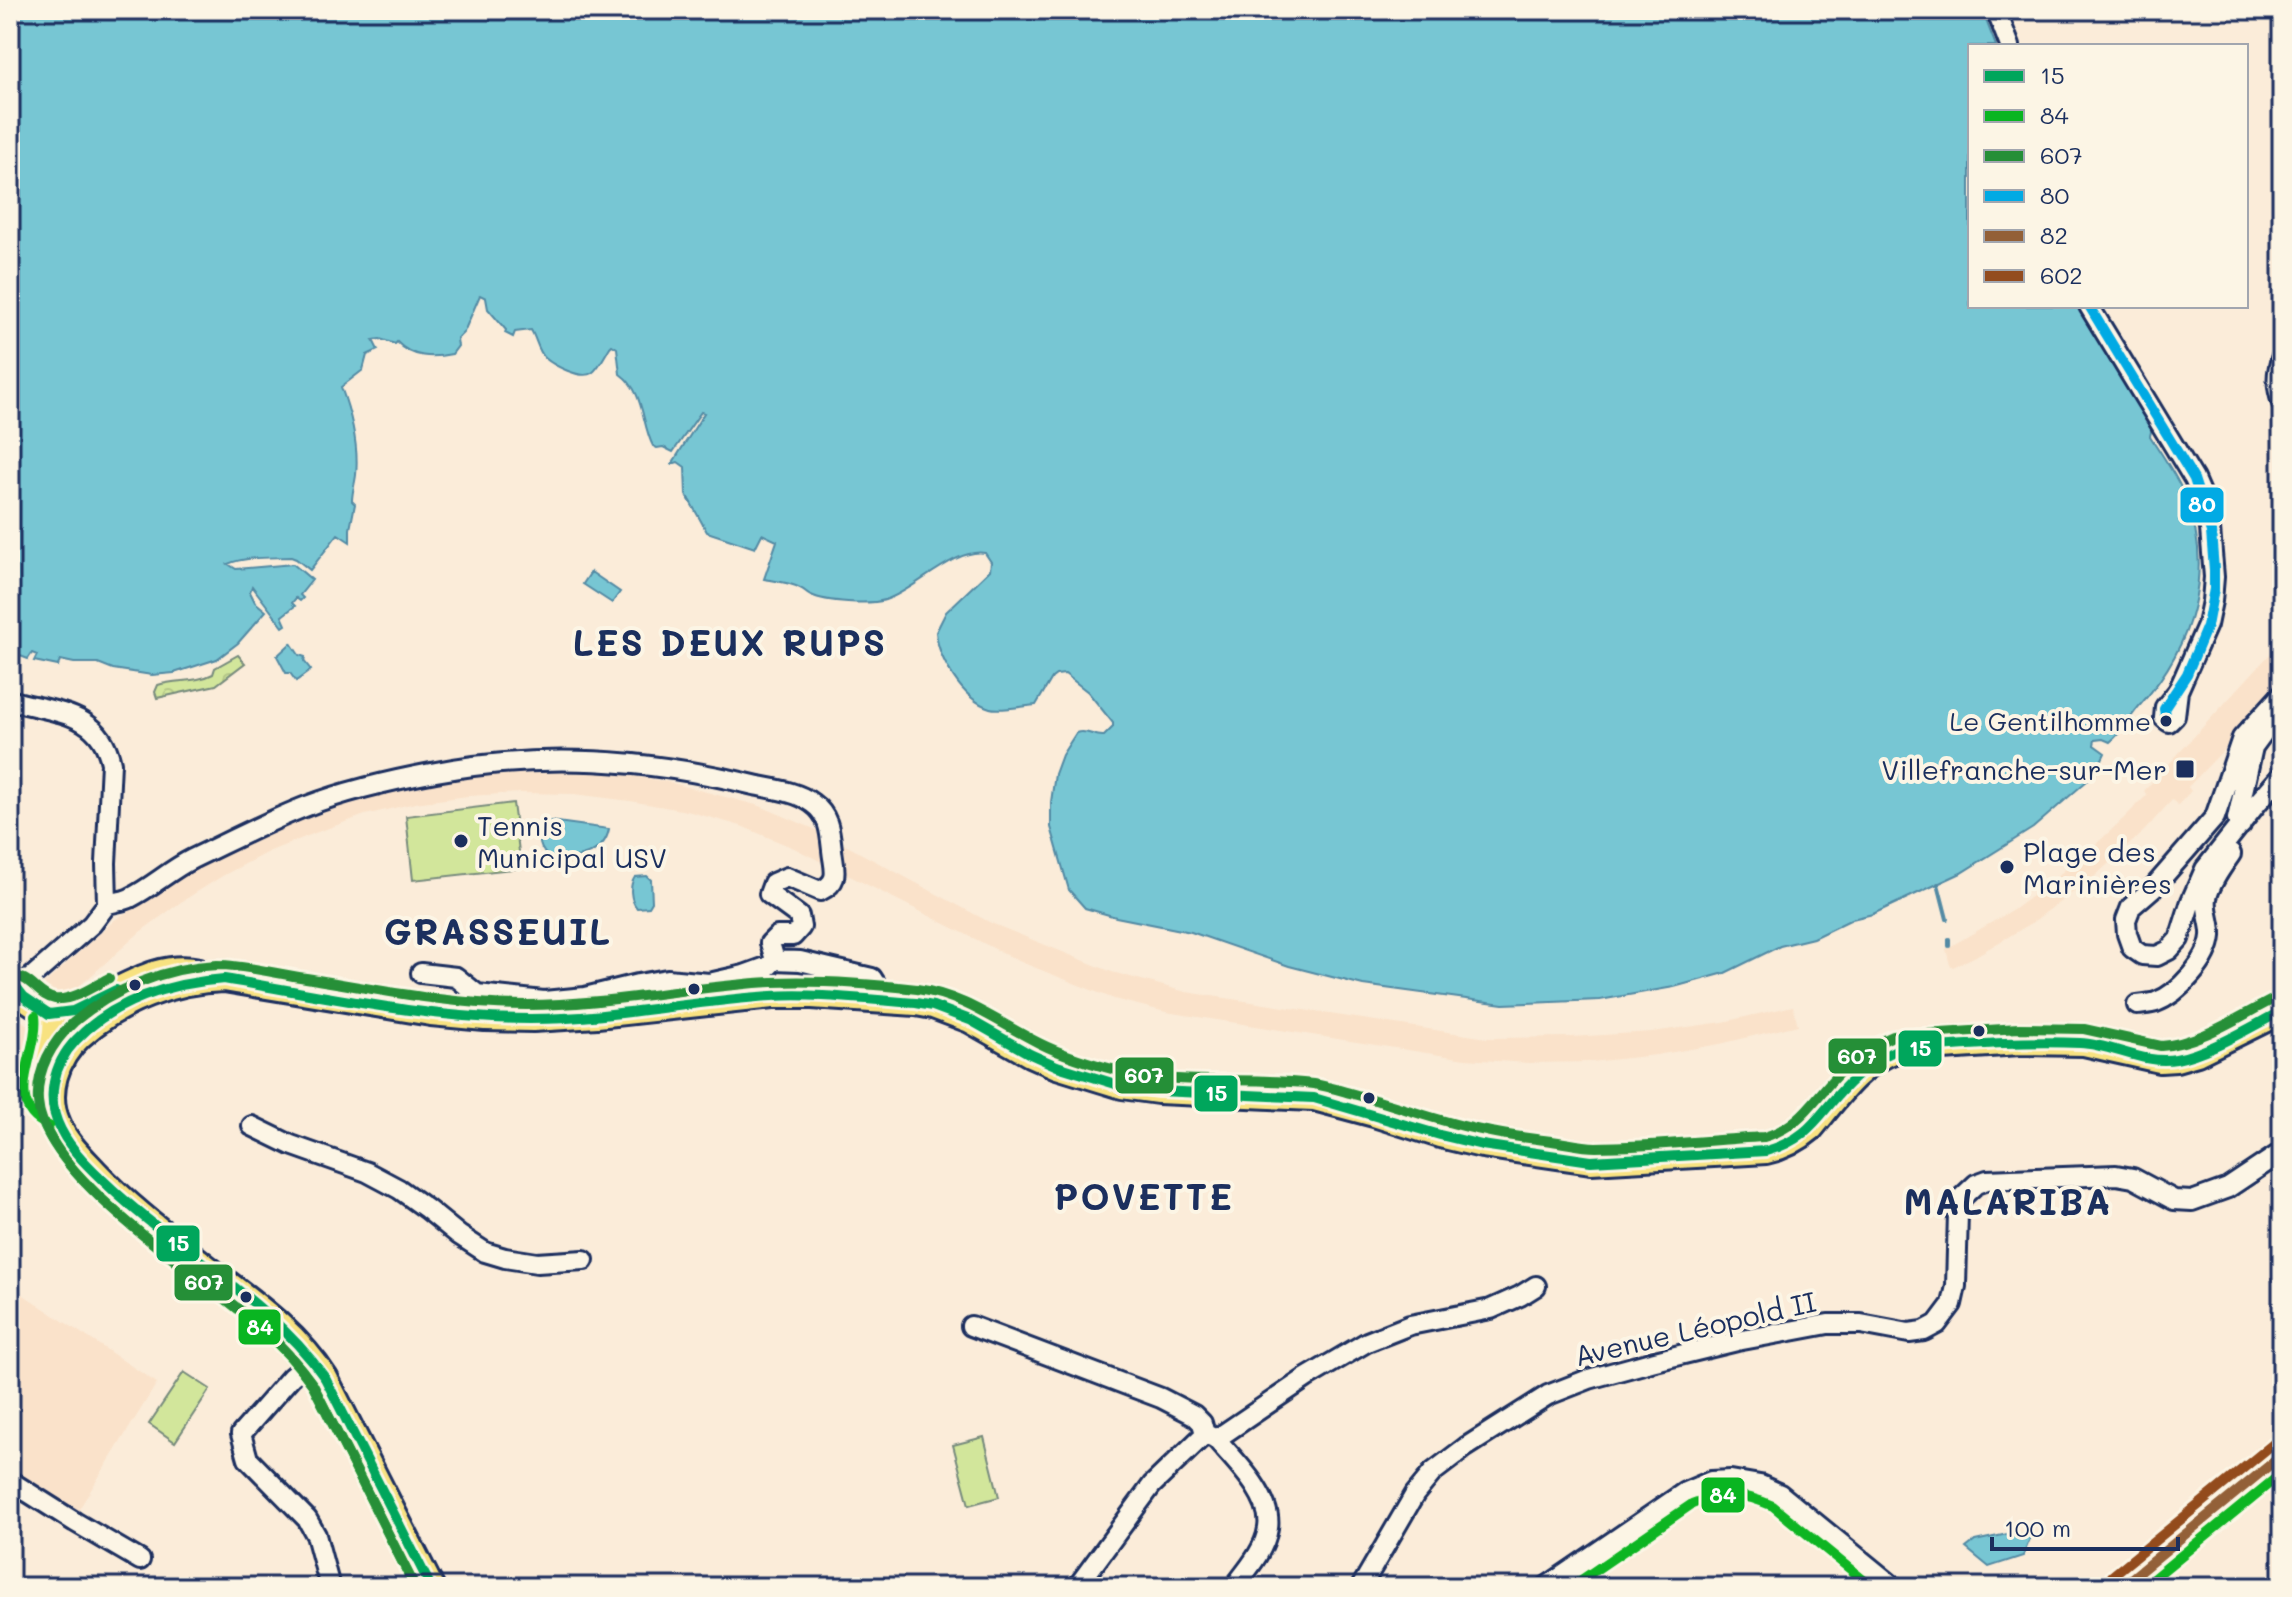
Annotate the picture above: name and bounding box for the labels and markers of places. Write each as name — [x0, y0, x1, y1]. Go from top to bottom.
place label: Le Gentilhomme — [1950, 704, 2151, 738]
marker: Le Gentilhomme — [2158, 713, 2174, 729]
place label: Villefranche-sur-Mer — [1881, 751, 2167, 787]
marker: Villefranche-sur-Mer — [2174, 758, 2196, 780]
place label: Tennis Municipal USV — [477, 807, 667, 875]
marker: Tennis Municipal USV — [452, 832, 470, 850]
place label: Plage des Marinières — [2023, 833, 2172, 901]
marker: Plage des Marinières — [1998, 858, 2016, 876]
unlabelled marker — [127, 977, 143, 993]
unlabelled marker — [686, 981, 702, 997]
unlabelled marker — [1971, 1023, 1987, 1039]
unlabelled marker — [1361, 1090, 1377, 1106]
unlabelled marker — [238, 1289, 254, 1305]

